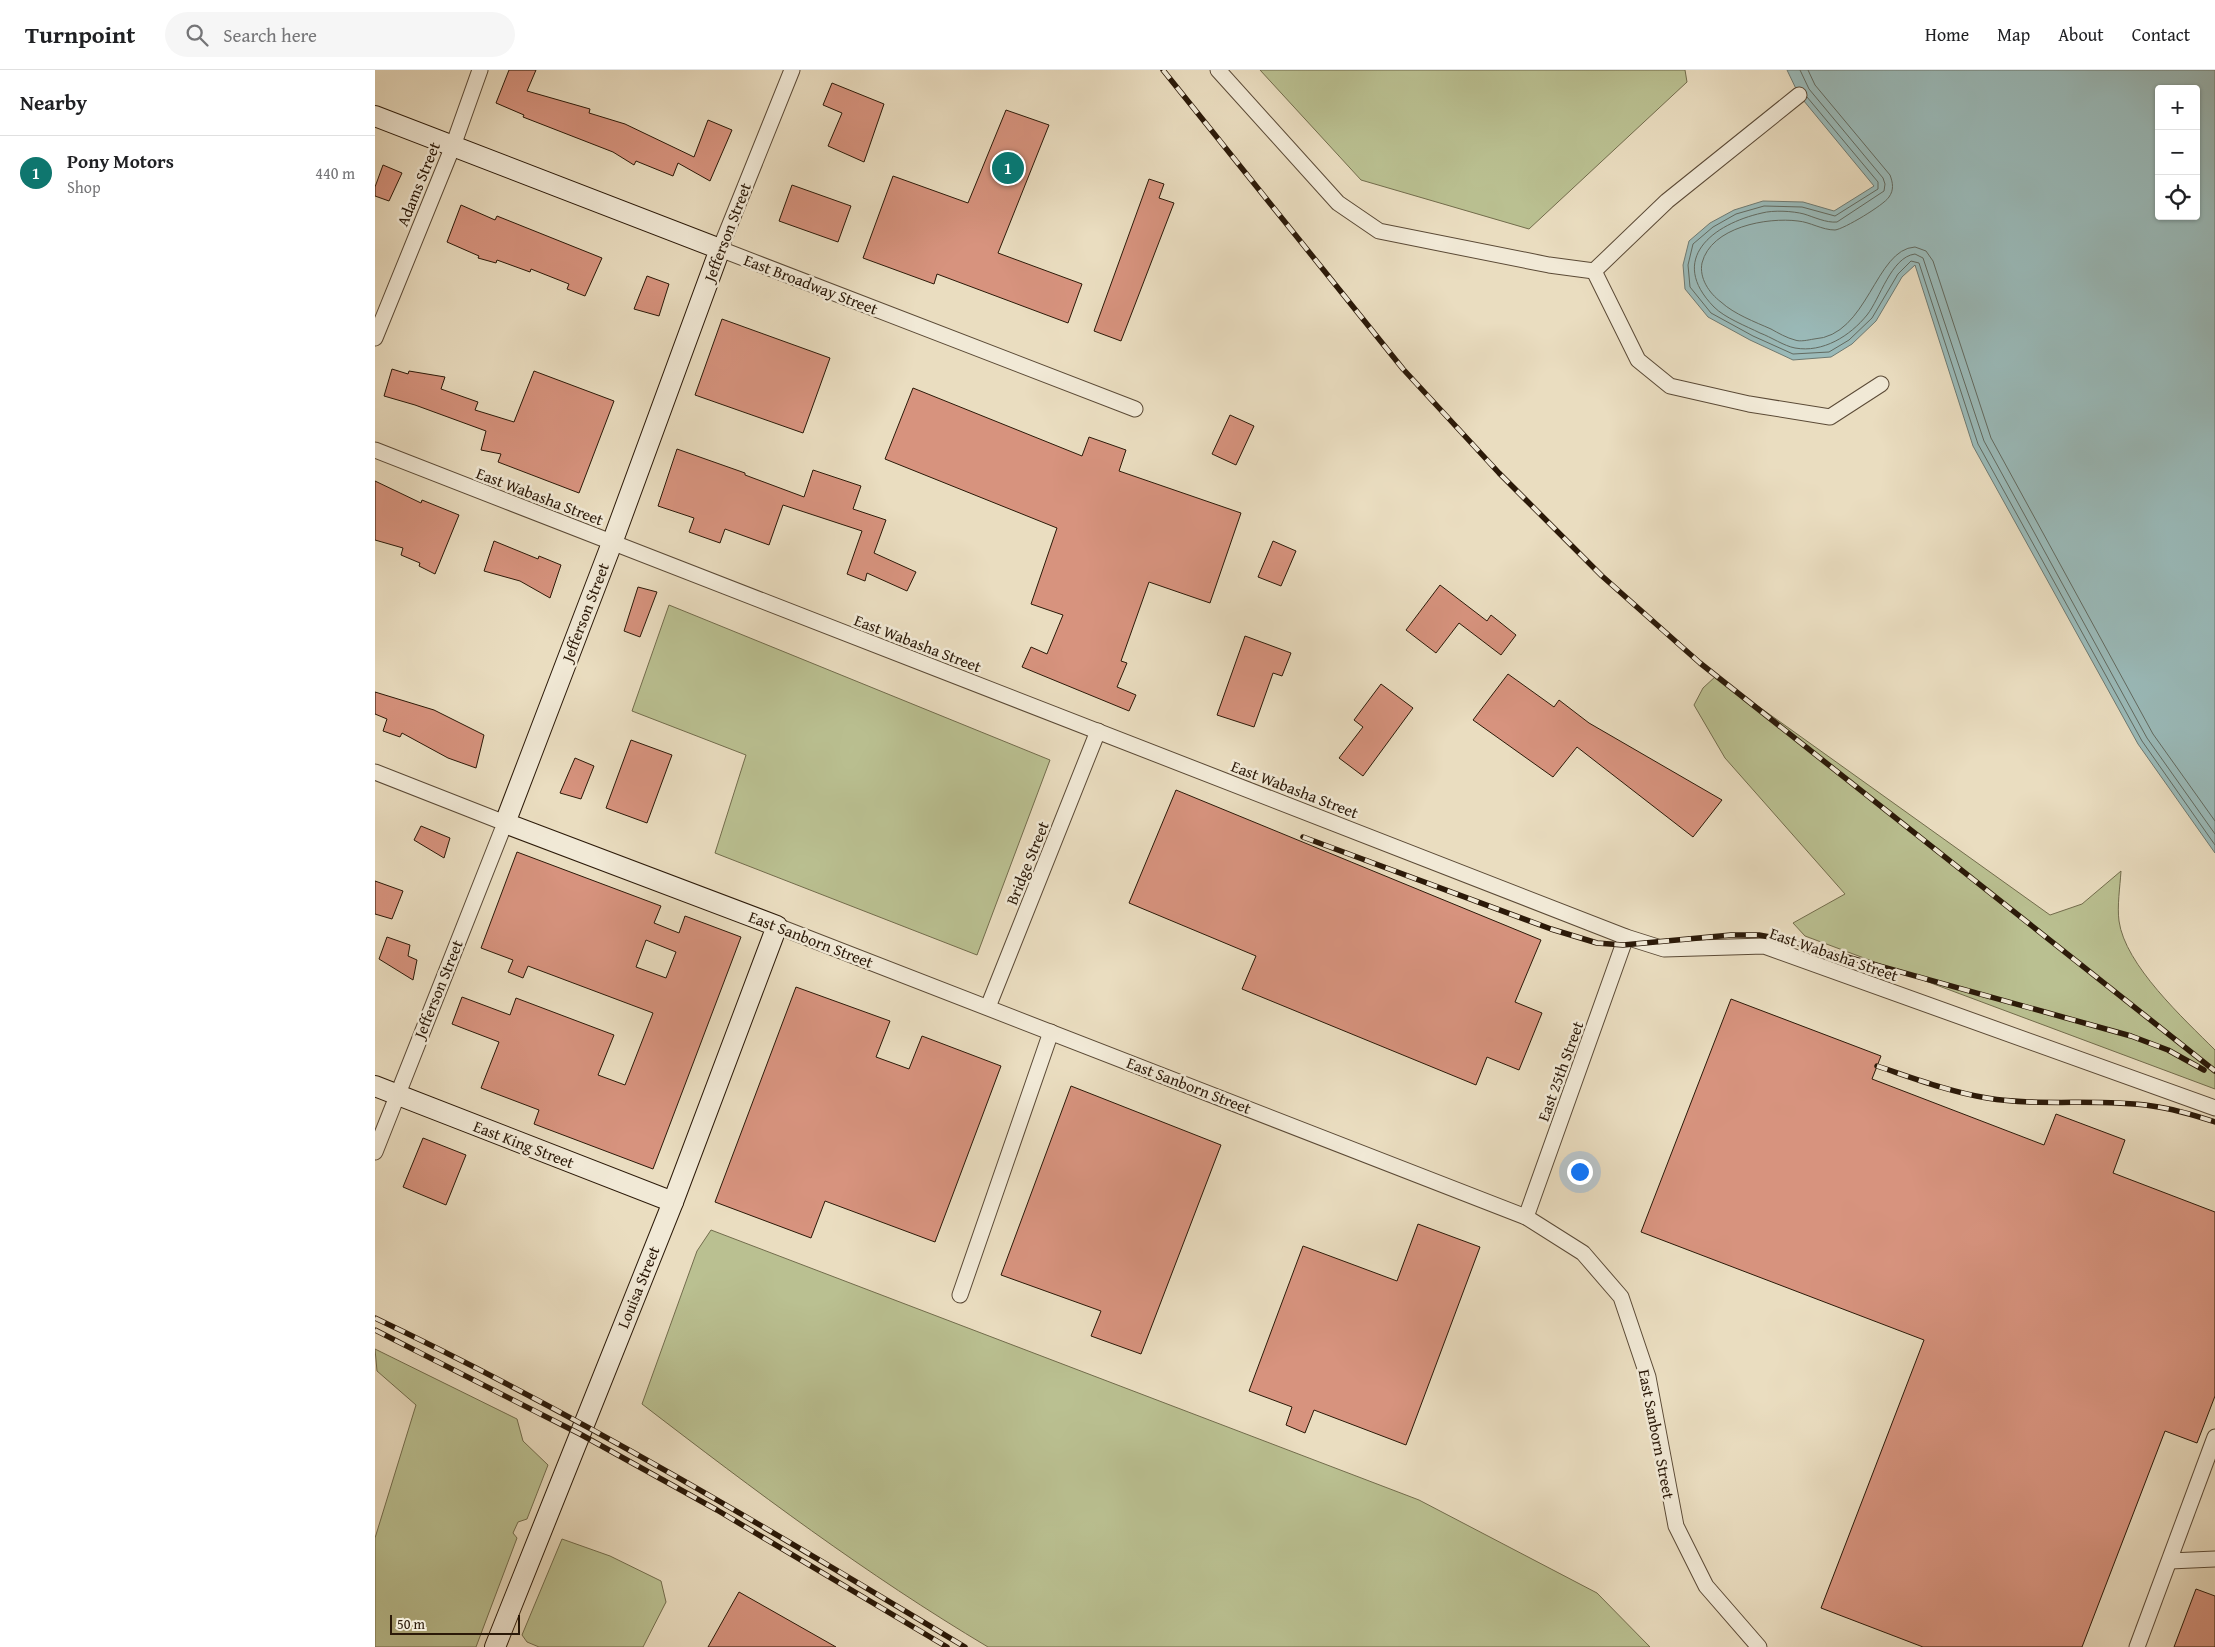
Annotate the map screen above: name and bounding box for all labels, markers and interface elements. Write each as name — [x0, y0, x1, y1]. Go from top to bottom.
search box — [165, 12, 515, 57]
text: Turnpoint — [25, 17, 135, 52]
icon: search — [183, 21, 211, 49]
text: Search here — [223, 21, 317, 49]
text: Home — [1925, 21, 1969, 48]
text: Map — [1997, 21, 2030, 48]
text: About — [2058, 21, 2104, 48]
text: Contact — [2132, 21, 2190, 48]
map controls — [2155, 85, 2200, 220]
button: + — [2155, 85, 2200, 130]
text: Nearby — [20, 87, 87, 118]
button: − — [2155, 130, 2200, 175]
street label: Adams Street — [390, 138, 446, 230]
text: Pony Motors — [67, 147, 174, 175]
pin: 1 — [992, 149, 1024, 187]
text: 1 — [32, 161, 40, 185]
text: 440 m — [315, 161, 355, 185]
text: Shop — [67, 175, 101, 199]
button: locate — [2155, 175, 2200, 220]
street label: Jefferson Street — [696, 179, 757, 287]
street label: East Broadway Street — [741, 247, 882, 321]
street label: East Wabasha Street — [473, 461, 607, 531]
street label: Jefferson Street — [554, 559, 615, 667]
street label: East Wabasha Street — [851, 608, 985, 678]
street label: East Wabasha Street — [1228, 754, 1362, 824]
street label: Bridge Street — [999, 817, 1055, 908]
street label: East Sanborn Street — [745, 904, 877, 974]
street label: East Wabasha Street — [1767, 921, 1902, 987]
street label: Jefferson Street — [407, 936, 469, 1044]
street label: East 25th Street — [1531, 1017, 1589, 1125]
street label: East Sanborn Street — [1123, 1050, 1255, 1120]
street label: East King Street — [470, 1114, 578, 1174]
your location — [1567, 1159, 1593, 1185]
street label: Louisa Street — [611, 1242, 666, 1332]
street label: East Sanborn Street — [1633, 1367, 1681, 1501]
scale bar — [390, 1612, 520, 1635]
text: 50 m — [397, 1614, 425, 1634]

